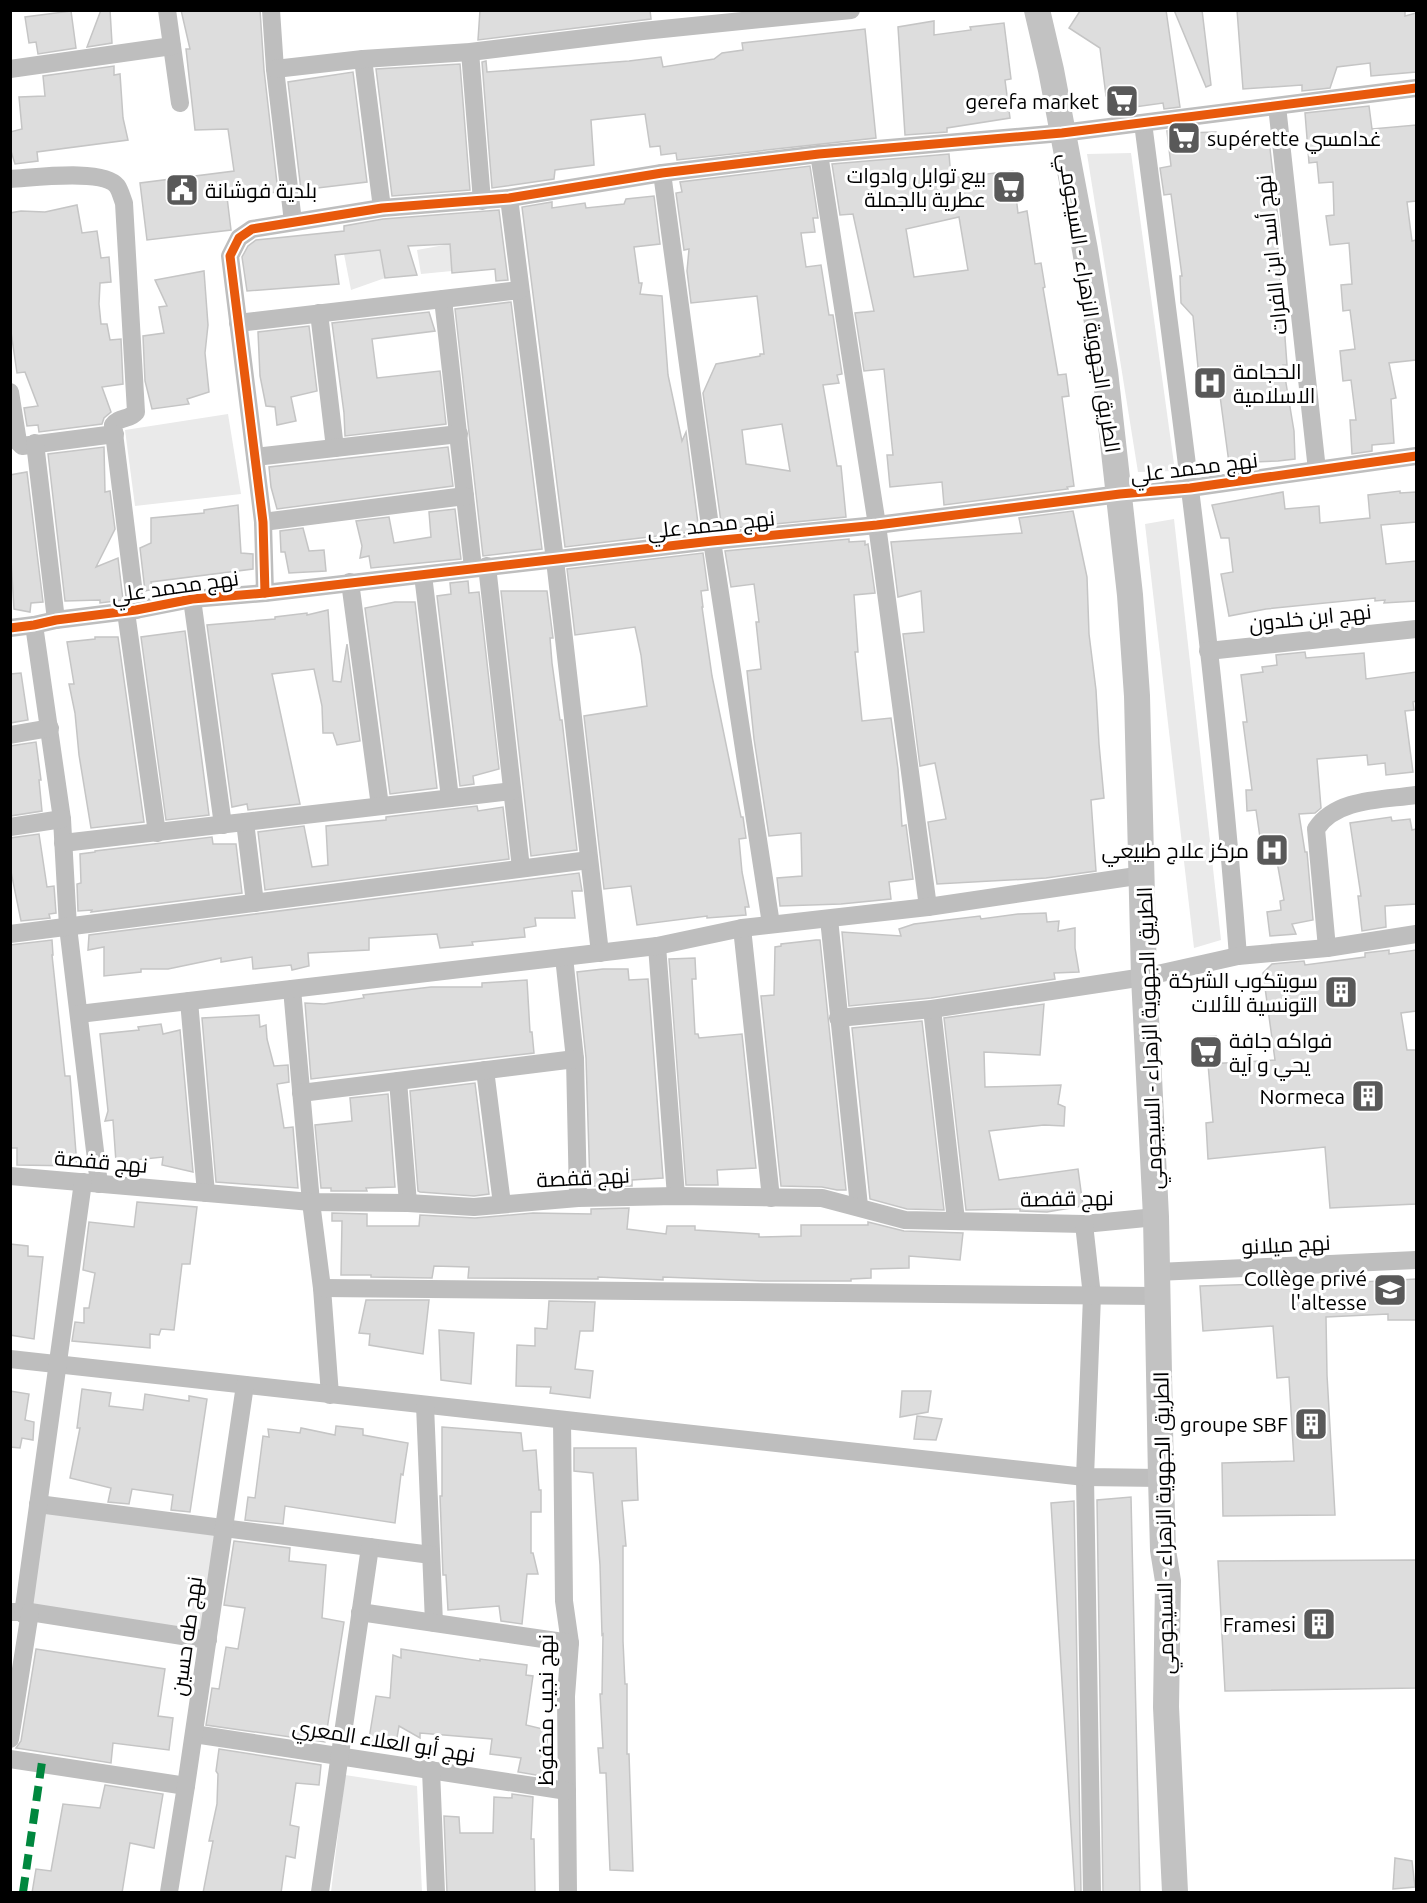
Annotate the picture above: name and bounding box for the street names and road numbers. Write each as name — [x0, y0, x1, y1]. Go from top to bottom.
street label: الطريق الجهوية الزهراء - السيجومي — [1050, 151, 1126, 455]
street label: نهج أسد ابن الفرات — [1251, 174, 1294, 336]
street label: نهج محمد علي — [1129, 447, 1260, 492]
street label: نهج محمد علي — [646, 505, 777, 548]
street label: نهج محمد علي — [110, 565, 241, 612]
street label: نهج ابن خلدون — [1248, 599, 1373, 638]
street label: الطريق الجهوية الزهراء - السيجومي — [1132, 886, 1171, 1190]
street label: نهج قفصة — [53, 1145, 149, 1180]
street label: نهج قفصة — [536, 1163, 631, 1194]
street label: نهج قفصة — [1020, 1185, 1114, 1214]
street label: نهج ميلانو — [1241, 1230, 1331, 1261]
street label: الطريق الجهوية الزهراء - السيجومي — [1148, 1371, 1183, 1675]
street label: نهج طه حسين — [166, 1575, 209, 1698]
street label: نهج نجيب محفوظ — [533, 1634, 560, 1786]
street label: نهج أبو العلاء المعري — [290, 1714, 477, 1771]

